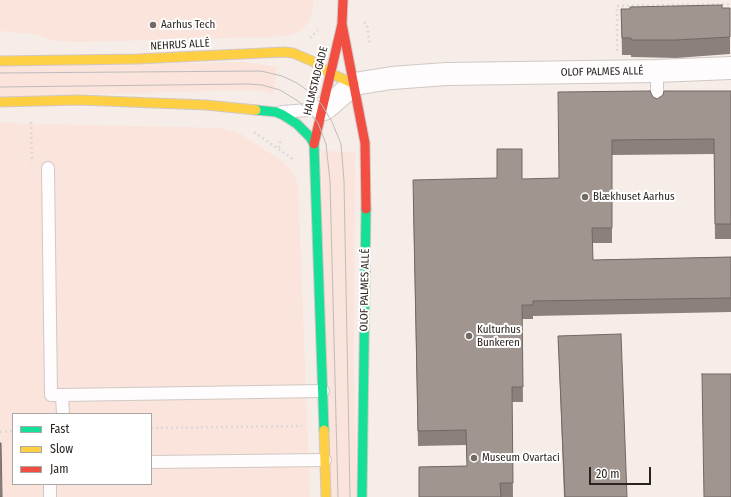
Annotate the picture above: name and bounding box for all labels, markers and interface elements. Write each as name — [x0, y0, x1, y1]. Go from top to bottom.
place label: Aarhus Tech — [161, 18, 215, 32]
marker: Aarhus Tech — [148, 20, 158, 30]
street label: NEHRUS ALLÉ — [150, 37, 210, 53]
street label: HALMSTADGADE — [301, 45, 331, 117]
street label: OLOF PALMES ALLÉ — [560, 65, 644, 79]
place label: Blækhuset Aarhus — [593, 190, 675, 204]
marker: Blækhuset Aarhus — [580, 192, 590, 202]
street label: OLOF PALMES ALLÉ — [358, 248, 372, 332]
place label: Kulturhus Bunkeren — [477, 323, 521, 349]
marker: Kulturhus Bunkeren — [464, 331, 474, 341]
legend — [12, 413, 152, 485]
text: Fast — [50, 422, 69, 436]
text: Slow — [50, 442, 73, 456]
place label: Museum Ovartaci — [482, 451, 560, 465]
marker: Museum Ovartaci — [469, 453, 479, 463]
scale bar — [591, 459, 653, 485]
text: Jam — [50, 462, 68, 476]
text: 20 m — [596, 467, 620, 481]

